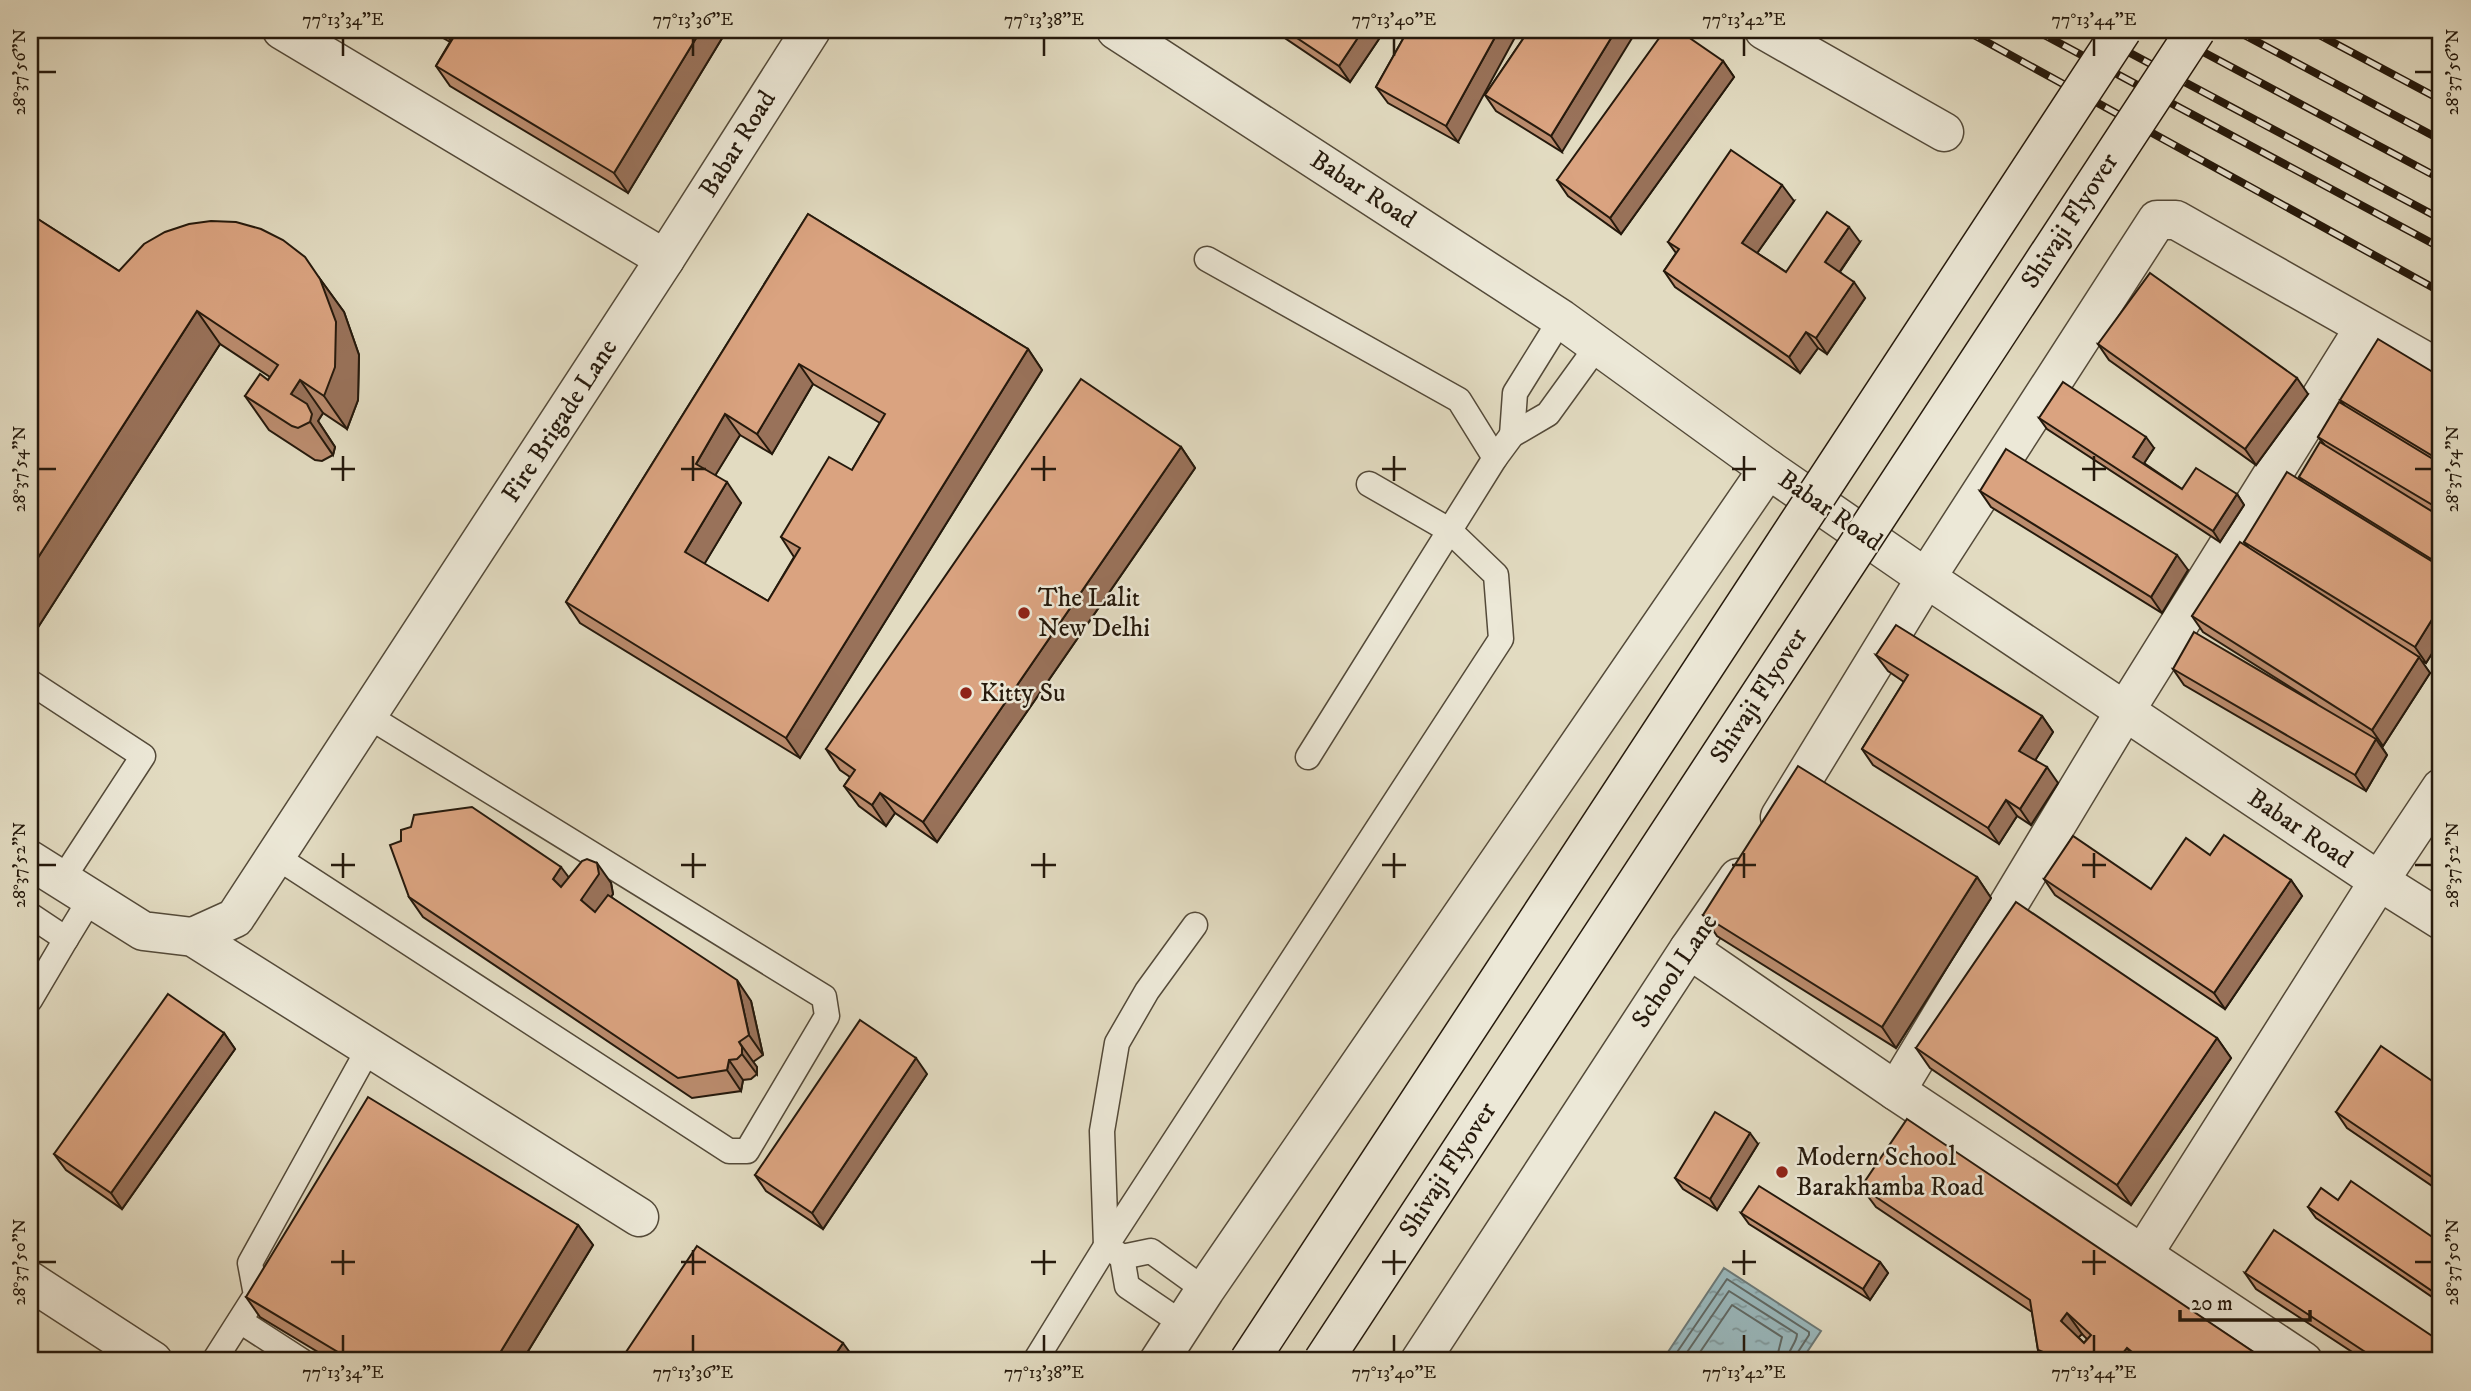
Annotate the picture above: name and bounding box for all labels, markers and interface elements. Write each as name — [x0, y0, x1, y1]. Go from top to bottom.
text: 77°13'34"E — [302, 9, 384, 31]
text: 77°13'36"E — [653, 9, 733, 31]
text: 77°13'38"E — [1004, 9, 1084, 31]
text: 77°13'40"E — [1352, 9, 1436, 31]
text: 77°13'42"E — [1702, 9, 1786, 31]
text: 77°13'44"E — [2051, 9, 2137, 31]
text: 28°37'56"N — [9, 29, 31, 115]
text: 28°37'56"N — [2442, 29, 2464, 115]
street label: Babar Road — [692, 84, 784, 204]
street label: Babar Road — [1304, 144, 1422, 236]
street label: Shivaji Flyover — [2014, 147, 2126, 295]
street label: Fire Brigade Lane — [495, 333, 625, 509]
text: 28°37'54"N — [9, 426, 31, 512]
text: 28°37'54"N — [2442, 426, 2464, 512]
street label: Babar Road — [1771, 463, 1889, 559]
place label: The Lalit New Delhi — [1038, 582, 1150, 645]
marker: The Lalit New Delhi — [1016, 605, 1032, 621]
street label: Shivaji Flyover — [1703, 622, 1815, 770]
place label: Kitty Su — [980, 677, 1066, 710]
marker: Kitty Su — [958, 685, 974, 701]
street label: Babar Road — [2241, 782, 2359, 876]
text: 28°37'52"N — [9, 822, 31, 908]
text: 28°37'52"N — [2442, 822, 2464, 908]
street label: School Lane — [1625, 907, 1725, 1035]
street label: Shivaji Flyover — [1392, 1096, 1504, 1244]
place label: Modern School Barakhamba Road — [1796, 1141, 1984, 1204]
marker: Modern School Barakhamba Road — [1774, 1164, 1790, 1180]
text: 28°37'50"N — [9, 1218, 31, 1305]
text: 28°37'50"N — [2442, 1218, 2464, 1305]
scale bar — [2180, 1279, 2310, 1323]
text: 20 m — [2191, 1291, 2233, 1317]
text: 77°13'34"E — [302, 1362, 384, 1384]
text: 77°13'36"E — [653, 1362, 733, 1384]
text: 77°13'38"E — [1004, 1362, 1084, 1384]
text: 77°13'40"E — [1352, 1362, 1436, 1384]
text: 77°13'42"E — [1702, 1362, 1786, 1384]
text: 77°13'44"E — [2051, 1362, 2137, 1384]

